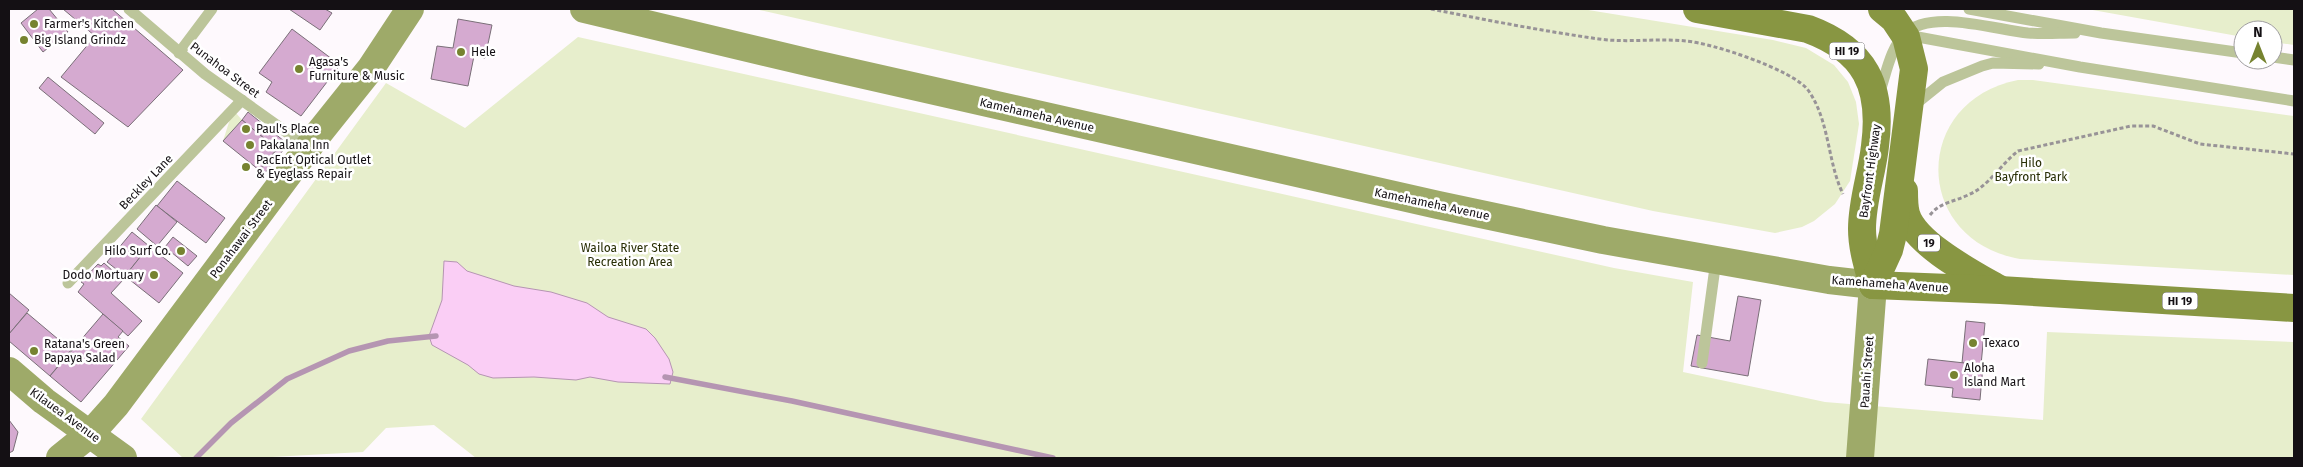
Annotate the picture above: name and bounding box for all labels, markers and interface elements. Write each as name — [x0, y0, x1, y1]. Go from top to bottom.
place label: Farmer's Kitchen — [44, 17, 134, 31]
marker: Farmer's Kitchen — [28, 18, 40, 30]
north arrow — [2233, 20, 2283, 70]
text: N — [2253, 24, 2263, 41]
place label: Big Island Grindz — [34, 33, 126, 47]
marker: Big Island Grindz — [18, 34, 30, 46]
street label: Punahoa Street — [187, 39, 263, 101]
road number: HI 19 — [1830, 42, 1864, 59]
place label: Hele — [471, 45, 496, 59]
marker: Hele — [455, 46, 467, 58]
place label: Agasa's Furniture & Music — [309, 55, 405, 83]
marker: Agasa's Furniture & Music — [293, 63, 305, 75]
street label: Kamehameha Avenue — [978, 95, 1096, 135]
place label: Paul's Place — [256, 122, 319, 136]
marker: Paul's Place — [240, 123, 252, 135]
street label: Bayfront Highway — [1856, 123, 1884, 219]
place label: Pakalana Inn — [260, 138, 330, 152]
marker: Pakalana Inn — [244, 139, 256, 151]
street label: Beckley Lane — [116, 152, 176, 212]
place label: PacEnt Optical Outlet & Eyeglass Repair — [256, 153, 372, 181]
park label: Hilo Bayfront Park — [1994, 156, 2068, 184]
marker: PacEnt Optical Outlet & Eyeglass Repair — [240, 161, 252, 173]
street label: Kamehameha Avenue — [1373, 185, 1491, 223]
street label: Ponahawai Street — [207, 196, 276, 281]
road number: 19 — [1918, 234, 1940, 252]
park label: Wailoa River State Recreation Area — [581, 241, 679, 269]
place label: Hilo Surf Co. — [104, 244, 171, 258]
marker: Hilo Surf Co. — [175, 245, 187, 257]
place label: Dodo Mortuary — [63, 268, 144, 282]
marker: Dodo Mortuary — [148, 269, 160, 281]
street label: Kamehameha Avenue — [1831, 273, 1949, 295]
road number: HI 19 — [2162, 292, 2198, 310]
street label: Pauahi Street — [1857, 335, 1877, 409]
place label: Texaco — [1983, 336, 2020, 350]
place label: Ratana's Green Papaya Salad — [44, 337, 125, 365]
marker: Texaco — [1967, 337, 1979, 349]
marker: Ratana's Green Papaya Salad — [28, 345, 40, 357]
place label: Aloha Island Mart — [1964, 361, 2026, 389]
marker: Aloha Island Mart — [1948, 369, 1960, 381]
street label: Kilauea Avenue — [27, 385, 103, 445]

